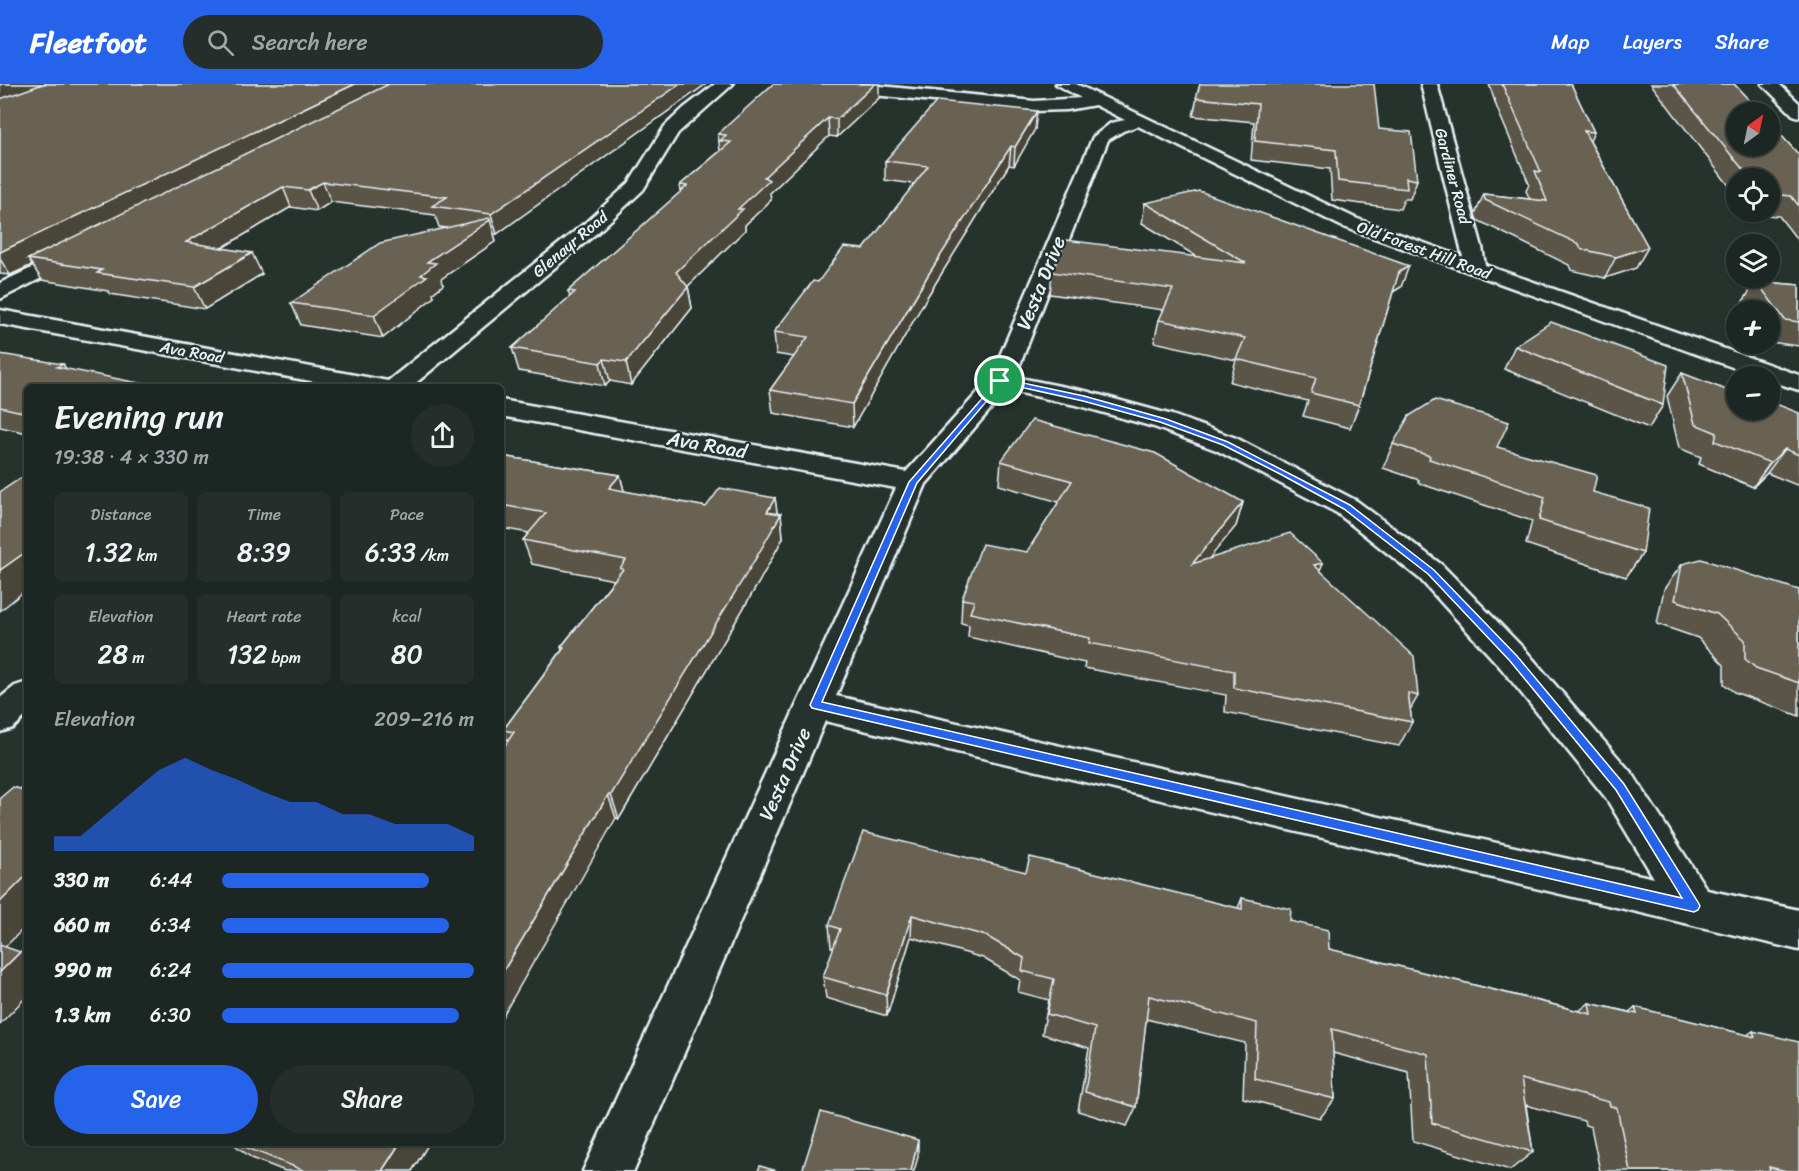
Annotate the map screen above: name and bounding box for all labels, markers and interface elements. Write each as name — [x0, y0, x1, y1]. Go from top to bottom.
search box — [183, 15, 603, 69]
text: Fleetfoot — [30, 18, 147, 67]
text: Search here — [252, 23, 368, 62]
text: Map — [1551, 23, 1590, 61]
text: Layers — [1623, 23, 1682, 61]
text: Share — [1715, 23, 1769, 61]
icon: search — [204, 26, 237, 59]
north arrow — [1726, 102, 1780, 156]
map controls — [1726, 102, 1780, 420]
street label: Gardiner Road — [1426, 125, 1480, 229]
button: locate — [1726, 168, 1780, 222]
street label: Glenayr Road — [525, 202, 616, 285]
street label: Old Forest Hill Road — [1353, 212, 1497, 288]
street label: Vesta Drive — [1006, 231, 1076, 335]
button: layers — [1726, 234, 1780, 288]
button: + — [1726, 300, 1780, 354]
street label: Ava Road — [157, 332, 228, 372]
pin — [974, 355, 1025, 406]
icon: arrive — [983, 364, 1016, 397]
button: − — [1726, 366, 1780, 420]
text: Evening run — [54, 388, 224, 446]
button: share — [411, 404, 474, 467]
street label: Ava Road — [663, 421, 751, 469]
text: 19:38 · 4 × 330 m — [54, 440, 209, 475]
text: Distance — [91, 500, 151, 529]
text: Time — [247, 500, 281, 529]
text: Pace — [390, 500, 424, 529]
text: 1.32 — [84, 529, 133, 575]
text: 8:39 — [237, 529, 291, 575]
text: 6:33 — [365, 529, 416, 575]
text: km — [133, 541, 158, 570]
text: /km — [416, 541, 449, 570]
text: Elevation — [89, 602, 153, 631]
text: Heart rate — [226, 602, 302, 631]
text: kcal — [392, 602, 422, 631]
text: 28 — [97, 631, 128, 677]
text: 132 — [227, 631, 267, 677]
text: 80 — [391, 631, 423, 677]
text: m — [128, 643, 145, 672]
text: bpm — [267, 643, 301, 672]
text: Elevation — [54, 702, 135, 737]
text: 209–216 m — [374, 702, 474, 737]
street label: Vesta Drive — [749, 722, 821, 826]
text: 330 m — [54, 863, 109, 898]
text: 6:44 — [150, 863, 192, 898]
text: 660 m — [54, 908, 110, 943]
text: 6:34 — [150, 908, 191, 943]
text: 990 m — [54, 953, 112, 988]
text: 6:24 — [150, 953, 191, 988]
text: 1.3 km — [54, 998, 111, 1033]
text: 6:30 — [150, 998, 191, 1033]
button: Save — [54, 1065, 258, 1134]
button: Share — [270, 1065, 474, 1134]

